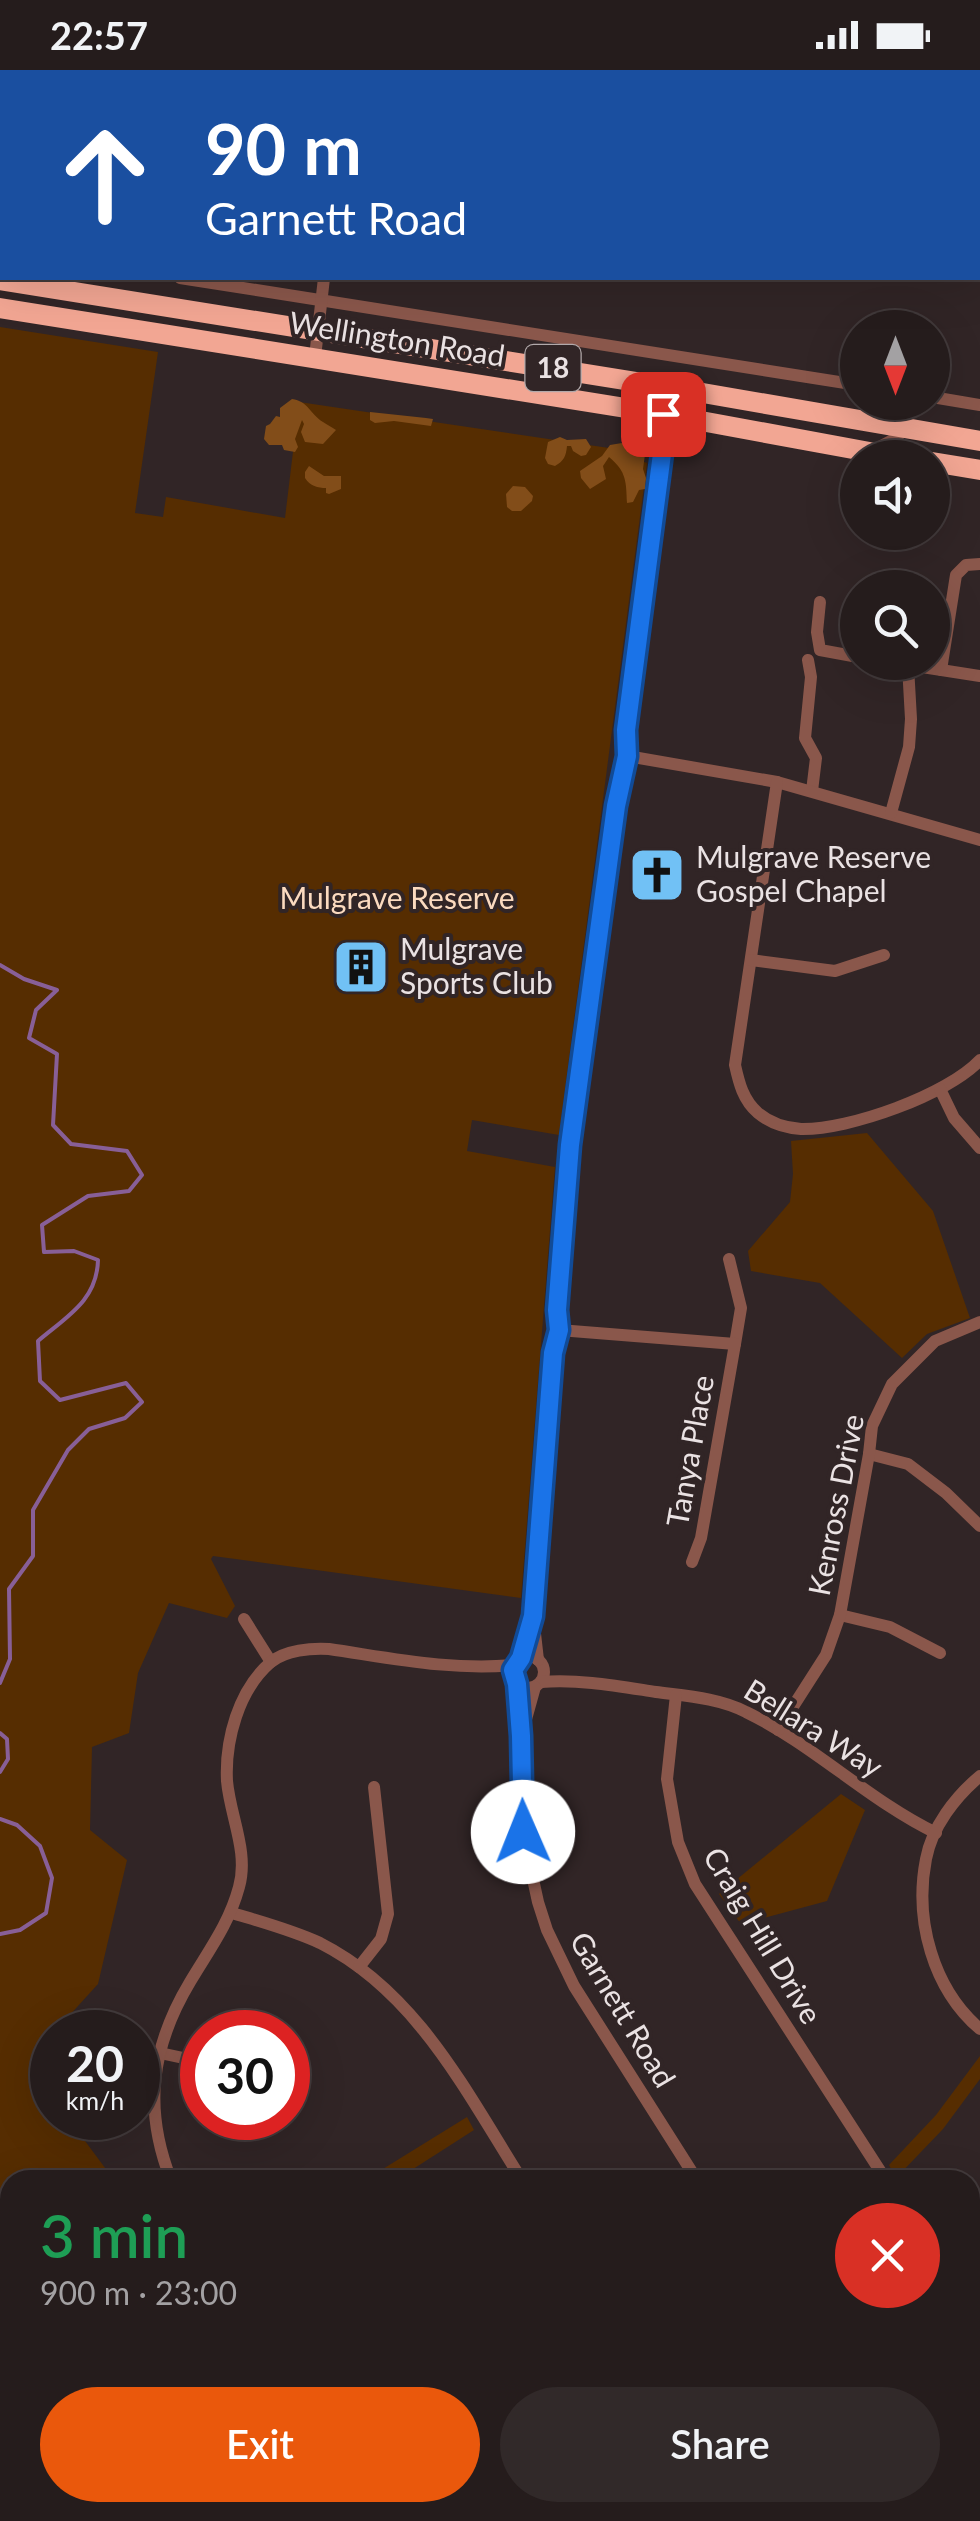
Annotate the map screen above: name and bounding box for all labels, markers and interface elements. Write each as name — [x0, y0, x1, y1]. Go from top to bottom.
text: 22:57 — [50, 12, 148, 58]
text: 90 m — [205, 106, 362, 190]
icon: ahead — [40, 110, 170, 240]
text: Garnett Road — [205, 191, 467, 245]
street label: Wellington Road — [287, 303, 508, 373]
north arrow — [840, 310, 950, 420]
map controls — [840, 310, 950, 680]
road number: 18 — [526, 345, 580, 391]
pin — [621, 372, 706, 457]
icon: arrive — [636, 387, 691, 442]
button: sound — [840, 440, 950, 550]
button: search — [840, 570, 950, 680]
place label: Mulgrave Reserve Gospel Chapel — [696, 838, 931, 908]
church icon: Mulgrave Reserve Gospel Chapel — [627, 845, 687, 905]
park label: Mulgrave Reserve — [279, 879, 515, 915]
place label: Mulgrave Sports Club — [400, 930, 553, 1000]
building icon: Mulgrave Sports Club — [331, 937, 391, 997]
street label: Tanya Place — [658, 1372, 720, 1529]
street label: Kenross Drive — [800, 1411, 870, 1598]
street label: Bellara Way — [738, 1671, 890, 1784]
position arrow — [471, 1780, 575, 1884]
street label: Craig Hill Drive — [697, 1840, 830, 2030]
street label: Garnett Road — [563, 1925, 684, 2093]
speed limit sign: 30 — [180, 2010, 310, 2140]
text: 20 — [66, 2033, 124, 2093]
text: km/h — [66, 2085, 124, 2115]
text: 3 min — [40, 2199, 188, 2271]
button: close — [835, 2203, 940, 2308]
text: 900 m · 23:00 — [40, 2273, 237, 2312]
button: Exit — [40, 2387, 480, 2502]
button: Share — [500, 2387, 940, 2502]

